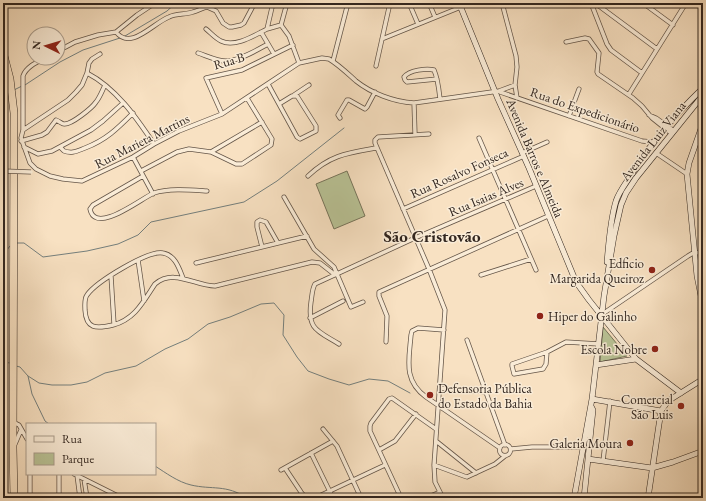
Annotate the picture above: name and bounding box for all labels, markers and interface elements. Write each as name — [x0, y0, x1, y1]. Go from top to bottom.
north arrow — [26, 26, 66, 66]
text: N — [29, 40, 43, 50]
street label: Rua B — [211, 48, 247, 74]
street label: Rua do Expedicionário — [528, 83, 642, 137]
street label: Avenida Barros e Almeida — [502, 95, 568, 221]
street label: Avenida Luiz Viana — [616, 97, 690, 185]
street label: Rua Marieta Martins — [92, 110, 192, 172]
street label: Rua Rosalvo Fonseca — [407, 143, 511, 202]
street label: Rua Isaias Alves — [446, 174, 526, 220]
district label: São Cristovão — [383, 225, 481, 247]
place label: Edficio Margarida Queiroz — [550, 255, 644, 287]
marker: Edficio Margarida Queiroz — [647, 265, 657, 275]
place label: Hiper do Galinho — [548, 308, 637, 325]
marker: Hiper do Galinho — [535, 311, 545, 321]
place label: Escola Nobre — [580, 341, 647, 358]
marker: Escola Nobre — [650, 344, 660, 354]
place label: Defensoria Pública do Estado da Bahia — [438, 380, 533, 412]
marker: Defensoria Pública do Estado da Bahia — [425, 390, 435, 400]
place label: Comercial São Luis — [621, 391, 673, 423]
marker: Comercial São Luis — [676, 401, 686, 411]
legend — [26, 423, 156, 475]
text: Rua — [62, 431, 82, 447]
place label: Galeria Moura — [550, 435, 623, 452]
marker: Galeria Moura — [625, 438, 635, 448]
text: Parque — [62, 451, 94, 467]

